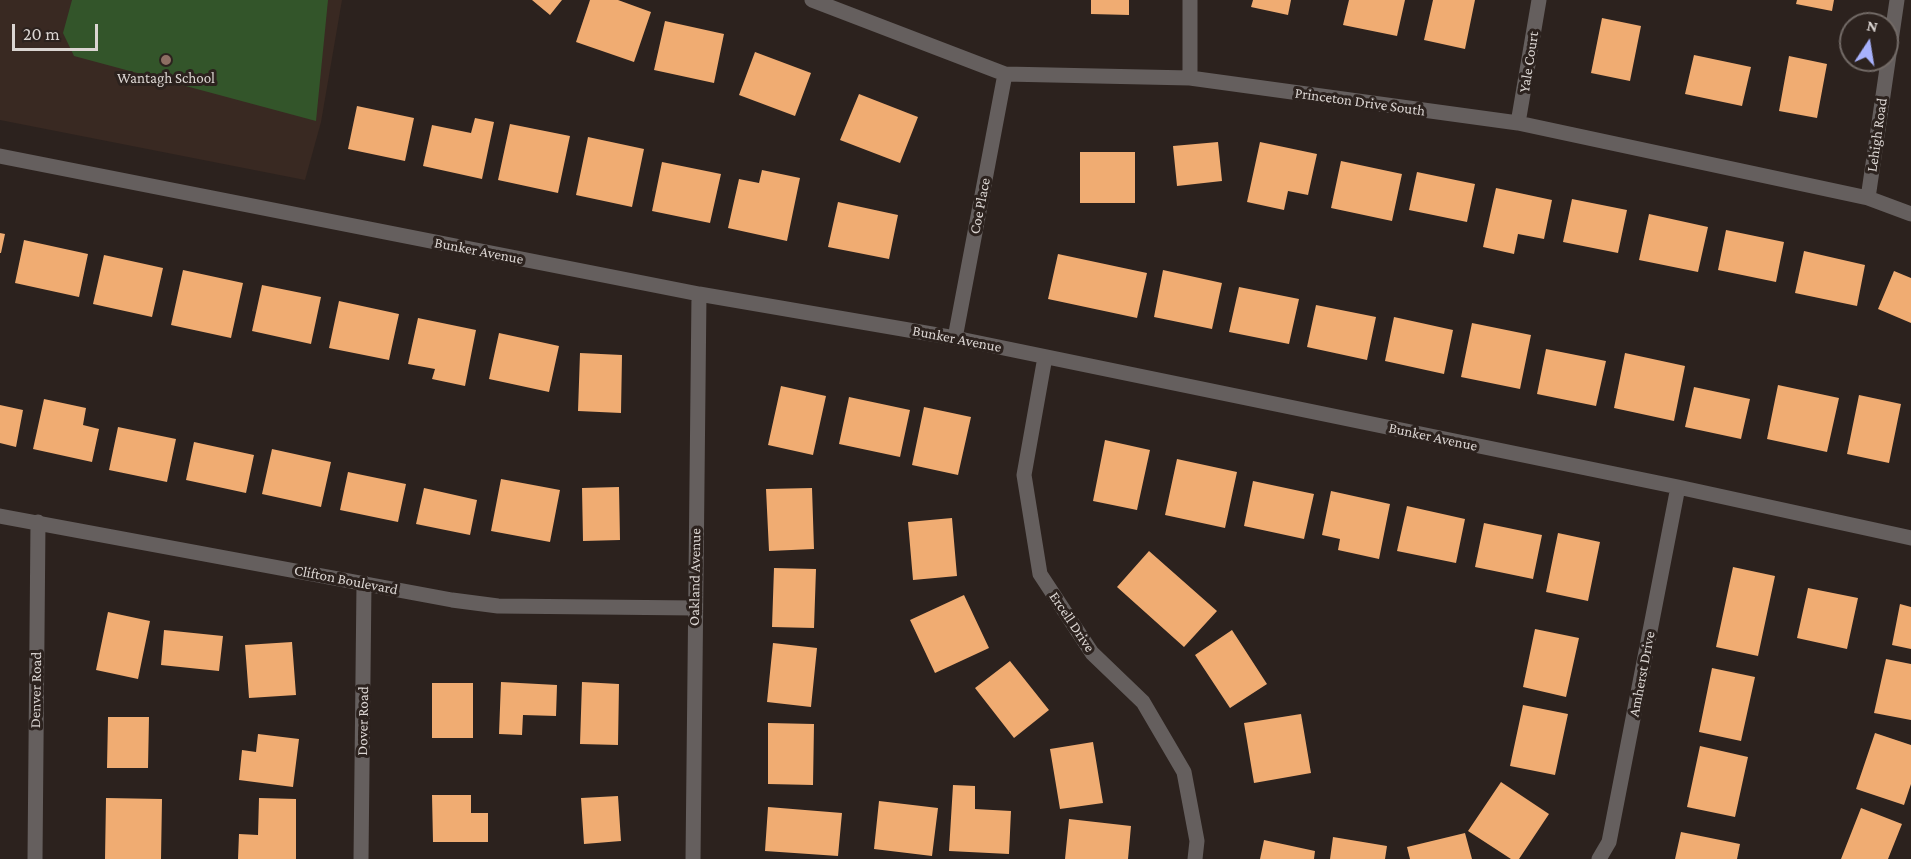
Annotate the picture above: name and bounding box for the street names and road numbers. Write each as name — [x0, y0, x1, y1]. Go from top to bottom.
street label: Yale Court — [1515, 30, 1543, 94]
street label: Princeton Drive South — [1294, 84, 1426, 120]
street label: Lehigh Road — [1863, 97, 1891, 173]
street label: Coe Place — [966, 176, 994, 236]
street label: Bunker Avenue — [433, 234, 525, 268]
street label: Bunker Avenue — [911, 322, 1003, 356]
street label: Bunker Avenue — [1387, 419, 1479, 455]
street label: Oakland Avenue — [685, 528, 705, 626]
street label: Clifton Boulevard — [293, 561, 399, 599]
street label: Ercell Drive — [1045, 588, 1099, 656]
street label: Amherst Drive — [1625, 630, 1659, 718]
street label: Denver Road — [26, 652, 46, 728]
street label: Dover Road — [353, 686, 373, 756]

